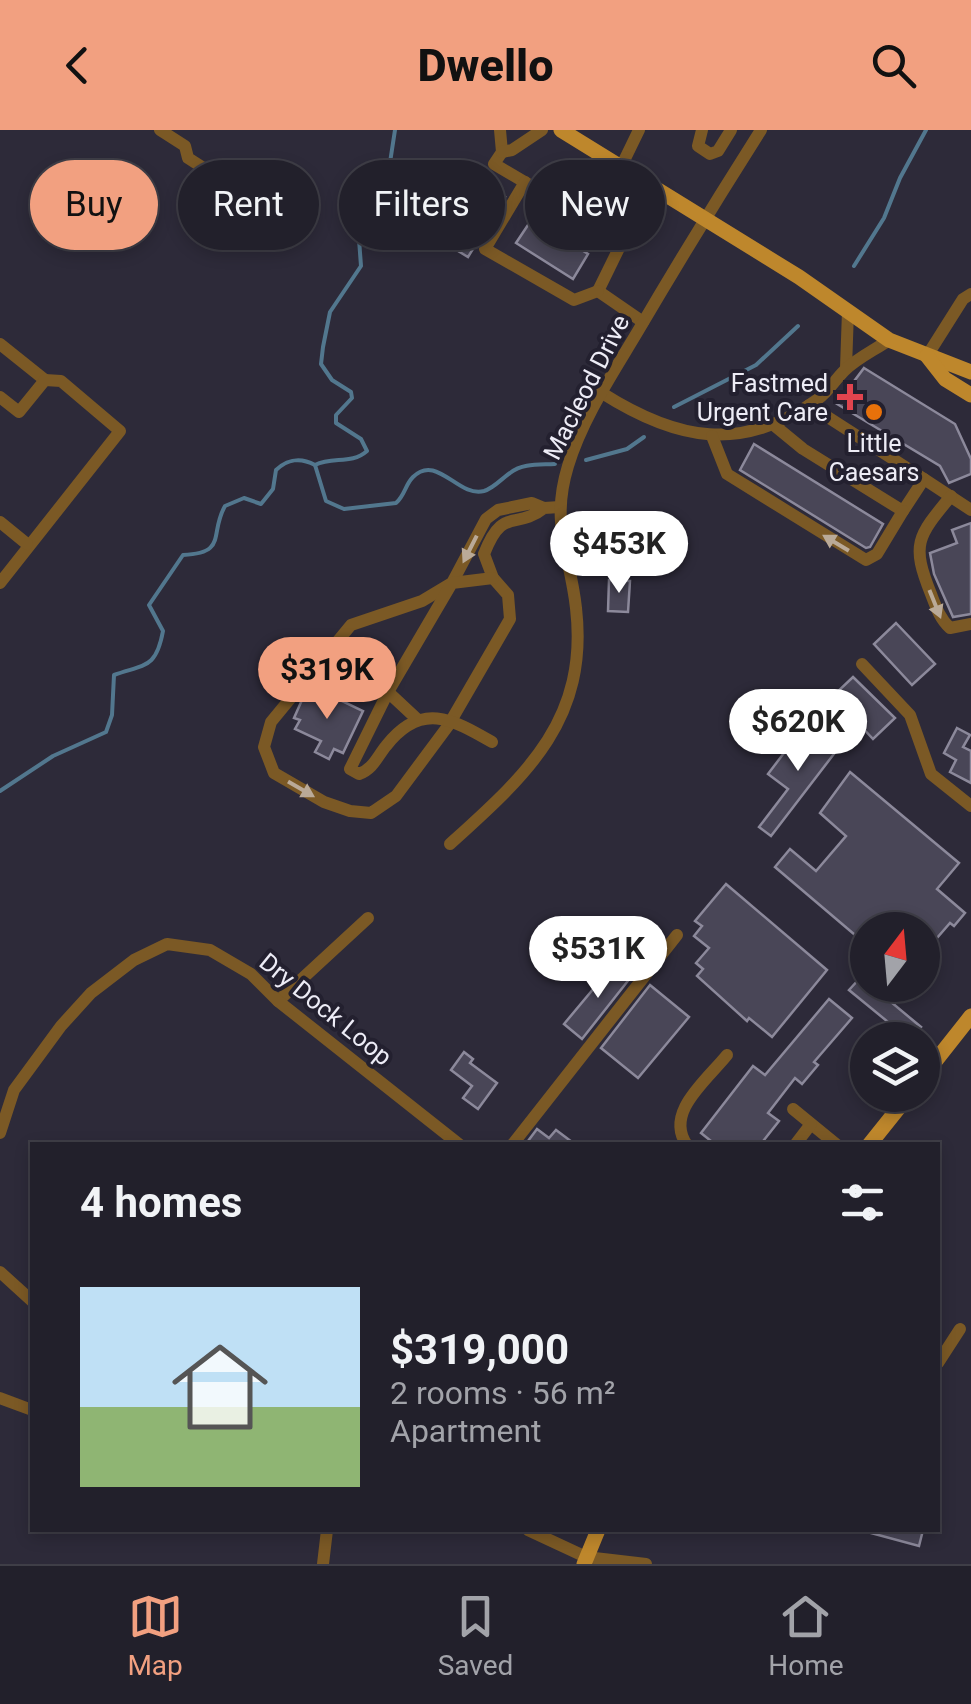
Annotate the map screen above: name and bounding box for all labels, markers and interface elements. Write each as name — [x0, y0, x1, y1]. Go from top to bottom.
icon: back — [50, 38, 105, 93]
icon: search — [866, 38, 921, 93]
text: Dwello — [417, 39, 554, 92]
chip: Buy — [30, 160, 158, 250]
chip: Rent — [178, 160, 319, 250]
chip: Filters — [339, 160, 505, 250]
chip: New — [525, 160, 665, 250]
street label: Macleod Drive — [538, 310, 635, 464]
place label: Fastmed Urgent Care — [697, 369, 828, 427]
marker: Fastmed Urgent Care — [837, 384, 863, 410]
marker: Little Caesars — [863, 401, 885, 423]
place label: Little Caesars — [828, 429, 920, 487]
pin: $453K — [549, 511, 689, 596]
text: $453K — [572, 524, 666, 562]
one-way arrow — [462, 534, 479, 563]
one-way arrow — [822, 535, 850, 552]
one-way arrow — [927, 589, 943, 619]
pin: $319K — [257, 637, 397, 722]
text: $319K — [280, 650, 374, 688]
pin: $620K — [728, 689, 868, 774]
text: $620K — [751, 702, 845, 740]
one-way arrow — [286, 780, 315, 797]
north arrow — [850, 912, 940, 1002]
map controls — [850, 912, 940, 1112]
pin: $531K — [528, 916, 668, 1001]
text: $531K — [551, 929, 645, 967]
street label: Dry Dock Loop — [254, 947, 398, 1072]
button: layers — [850, 1022, 940, 1112]
icon: filters — [835, 1175, 890, 1230]
text: 4 homes — [80, 1178, 242, 1227]
text: $319,000 — [390, 1325, 569, 1374]
icon: home — [160, 1327, 280, 1447]
text: 2 rooms · 56 m² — [390, 1374, 615, 1412]
text: Apartment — [390, 1412, 542, 1450]
tab: Map — [127, 1589, 183, 1682]
tab: Saved — [438, 1589, 513, 1682]
tab: Home — [768, 1589, 844, 1682]

